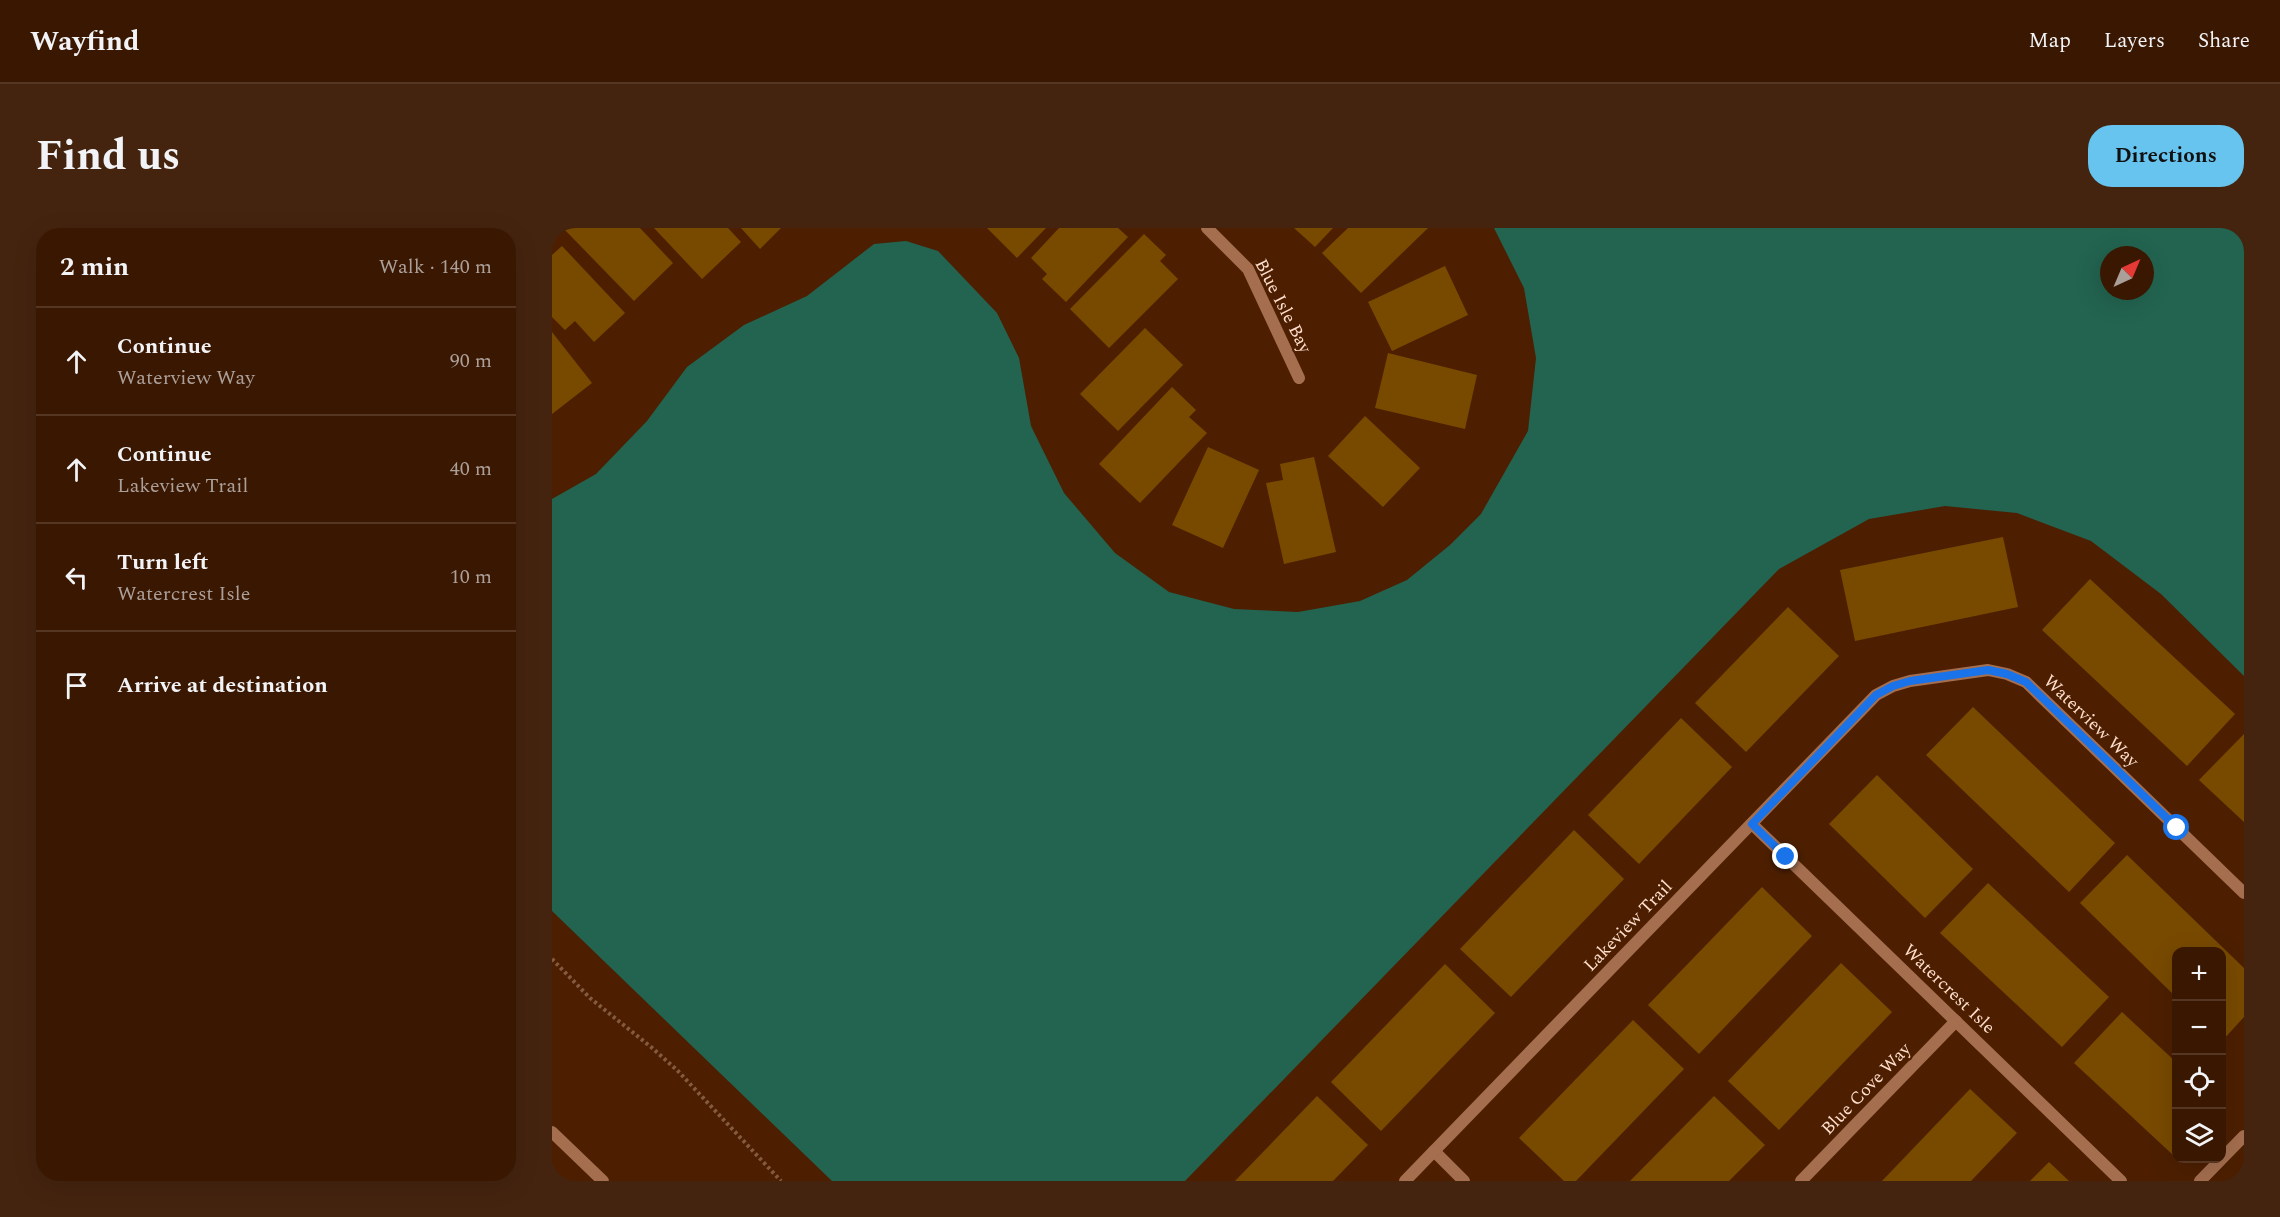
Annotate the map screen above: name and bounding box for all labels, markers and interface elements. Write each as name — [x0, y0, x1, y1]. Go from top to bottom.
text: Wayfind — [30, 20, 139, 63]
text: Map — [2029, 25, 2071, 57]
text: Layers — [2104, 25, 2165, 57]
text: Share — [2198, 25, 2250, 57]
text: Find us — [36, 125, 180, 188]
button: Directions — [2088, 125, 2244, 187]
north arrow — [2100, 246, 2154, 300]
text: 2 min — [60, 247, 129, 287]
text: Walk · 140 m — [379, 252, 492, 282]
street label: Blue Isle Bay — [1248, 254, 1319, 359]
text: Continue — [117, 330, 212, 363]
icon: ahead — [60, 345, 93, 378]
text: 90 m — [450, 346, 492, 376]
text: Waterview Way — [117, 363, 255, 393]
text: Continue — [117, 438, 212, 471]
icon: ahead — [60, 453, 93, 486]
text: 40 m — [450, 454, 492, 484]
text: Lakeview Trail — [117, 471, 248, 501]
text: Turn left — [117, 546, 209, 579]
icon: left — [60, 561, 93, 594]
text: 10 m — [450, 562, 492, 592]
text: Watercrest Isle — [117, 579, 250, 609]
street label: Waterview Way — [2037, 668, 2146, 775]
icon: arrive — [60, 669, 93, 702]
text: Arrive at destination — [117, 669, 328, 702]
route start — [2163, 814, 2189, 840]
route end — [1772, 843, 1798, 869]
street label: Lakeview Trail — [1577, 874, 1679, 978]
street label: Watercrest Isle — [1896, 938, 2002, 1040]
map controls — [2172, 947, 2226, 1163]
button: + — [2172, 947, 2226, 1001]
button: − — [2172, 1001, 2226, 1055]
street label: Blue Cove Way — [1815, 1036, 1918, 1141]
button: locate — [2172, 1055, 2226, 1109]
button: layers — [2172, 1109, 2226, 1163]

